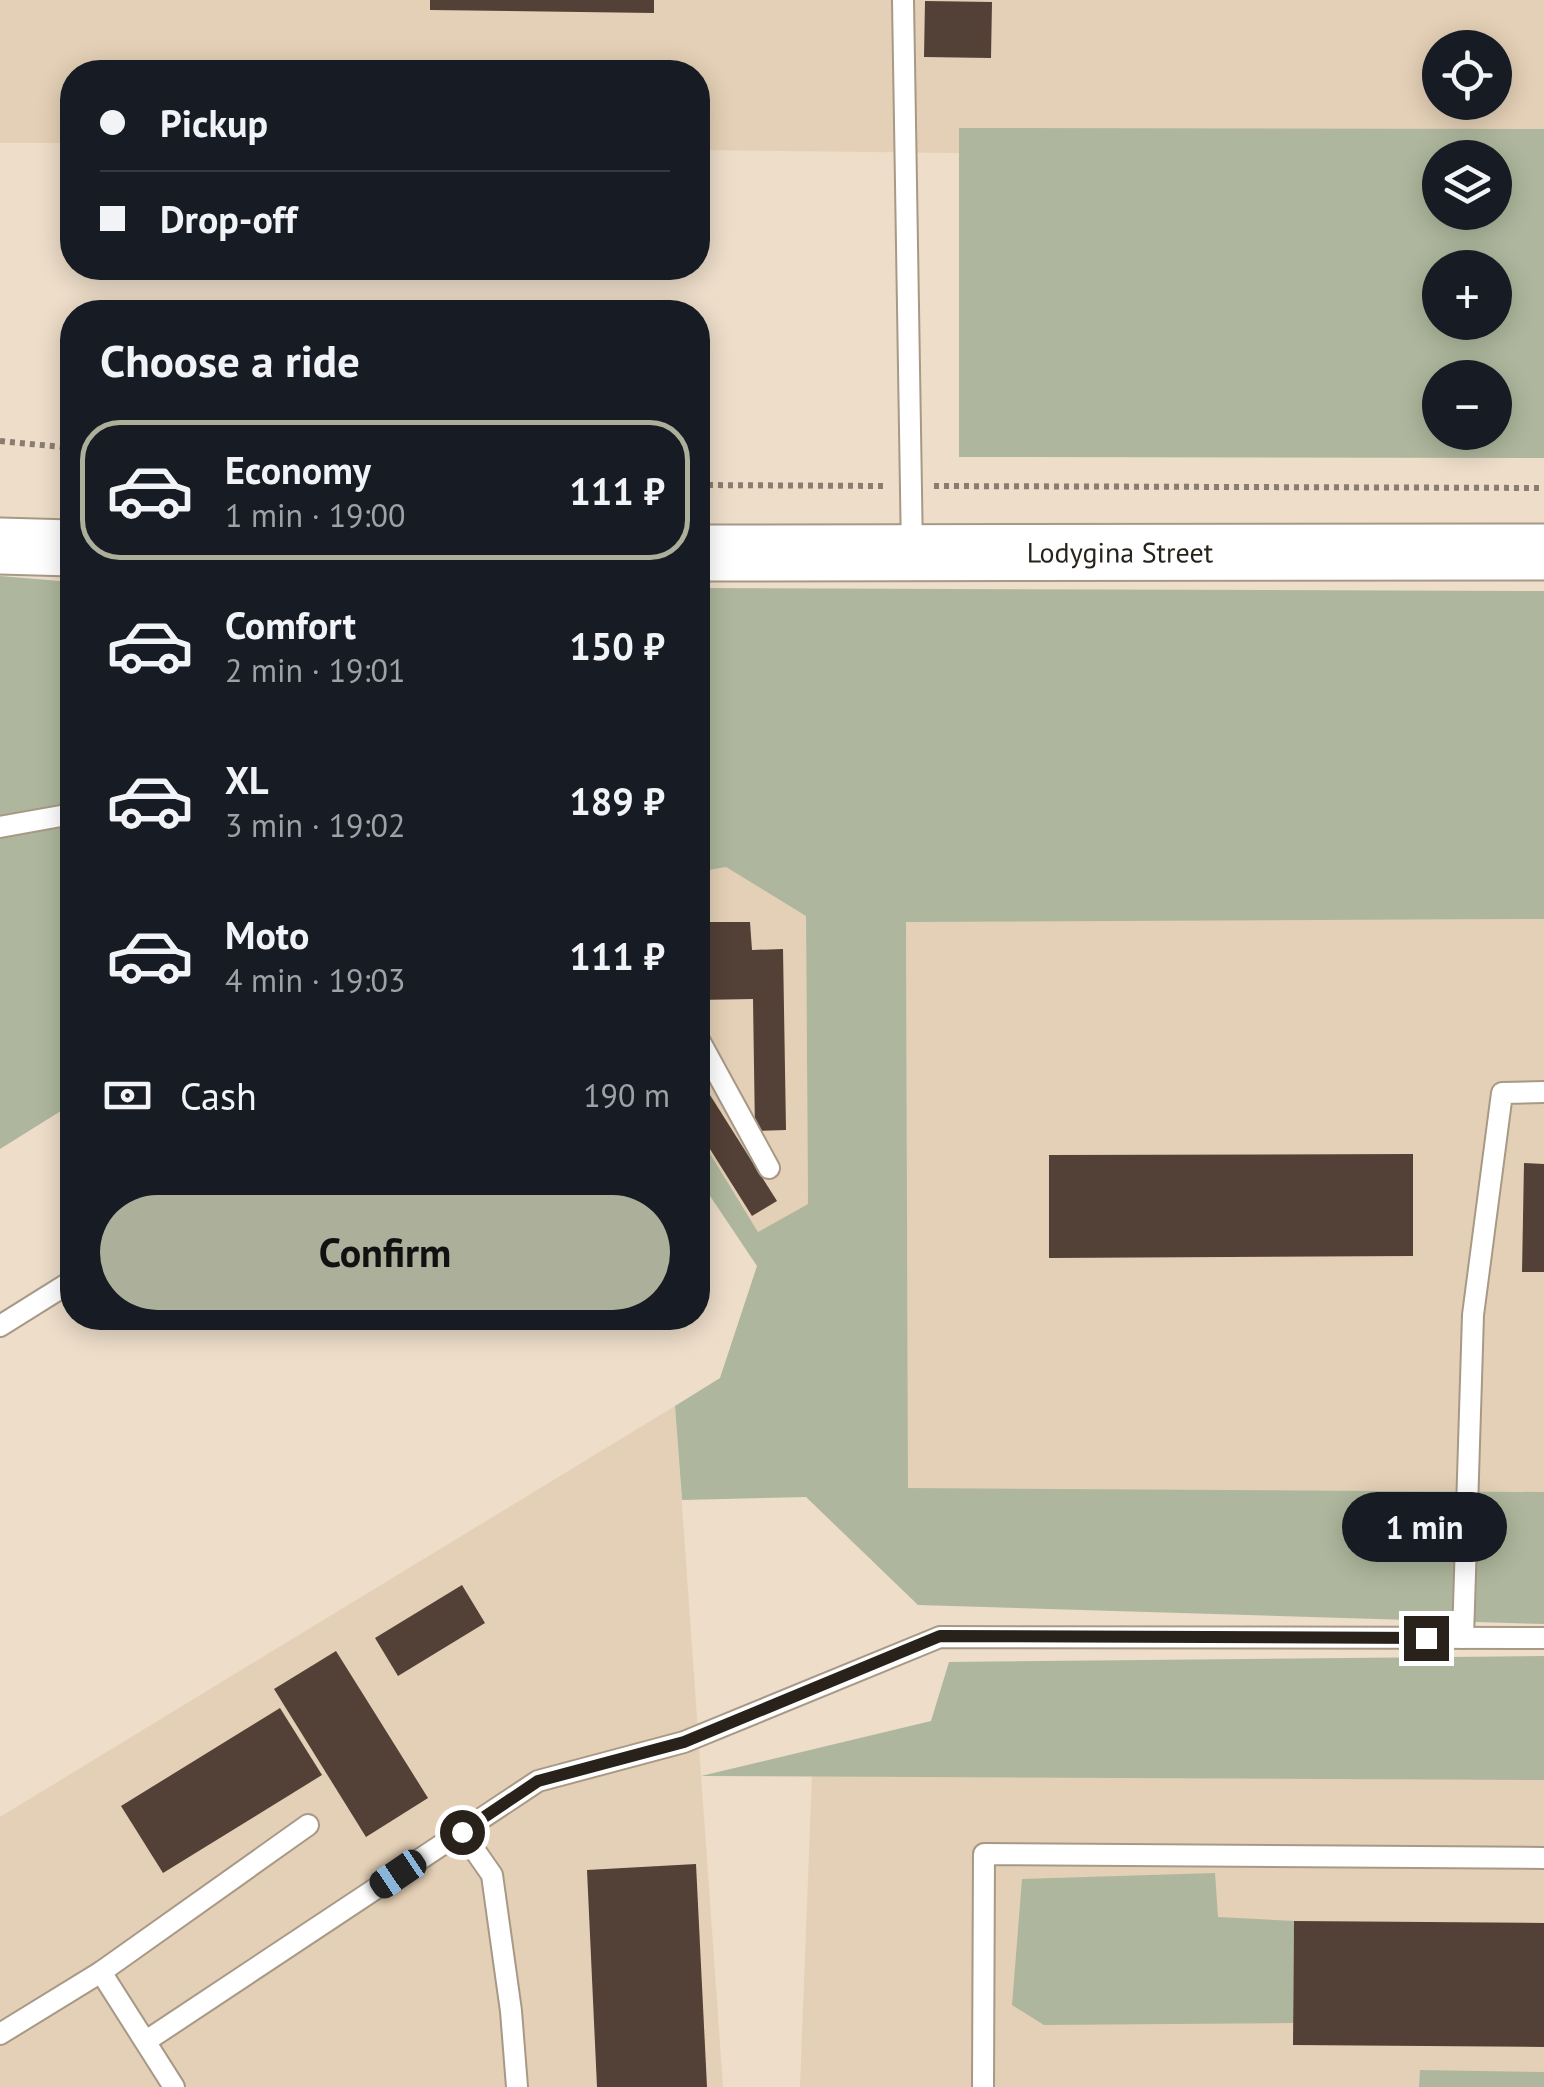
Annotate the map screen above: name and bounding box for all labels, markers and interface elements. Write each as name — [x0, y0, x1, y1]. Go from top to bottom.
map controls — [1422, 30, 1512, 450]
button: locate — [1422, 30, 1512, 120]
text: Pickup — [160, 98, 268, 147]
button: layers — [1422, 140, 1512, 230]
text: Drop-off — [160, 194, 297, 243]
button: + — [1422, 250, 1512, 340]
text: Choose a ride — [100, 331, 360, 389]
button: − — [1422, 360, 1512, 450]
icon: car — [105, 445, 195, 535]
text: Economy — [225, 445, 371, 494]
text: 111 ₽ — [569, 466, 665, 515]
text: 1 min · 19:00 — [225, 494, 405, 536]
street label: Lodygina Street — [1027, 533, 1214, 571]
icon: car — [105, 600, 195, 690]
text: Comfort — [225, 600, 356, 649]
text: 150 ₽ — [569, 621, 665, 670]
text: 2 min · 19:01 — [225, 649, 405, 691]
icon: car — [105, 755, 195, 845]
text: XL — [225, 755, 269, 804]
text: 189 ₽ — [569, 776, 665, 825]
text: 3 min · 19:02 — [225, 804, 405, 846]
icon: car — [105, 910, 195, 1000]
text: Moto — [225, 910, 309, 959]
text: 111 ₽ — [569, 931, 665, 980]
text: 4 min · 19:03 — [225, 959, 405, 1001]
icon: cash — [100, 1068, 155, 1123]
text: Cash — [180, 1071, 257, 1120]
text: 190 m — [583, 1074, 670, 1116]
button: Confirm — [100, 1195, 670, 1310]
callout: 1 min — [1344, 1493, 1508, 1563]
text: 1 min — [1385, 1506, 1464, 1548]
route end — [1404, 1616, 1449, 1661]
route start — [440, 1810, 485, 1855]
car — [365, 1845, 431, 1903]

